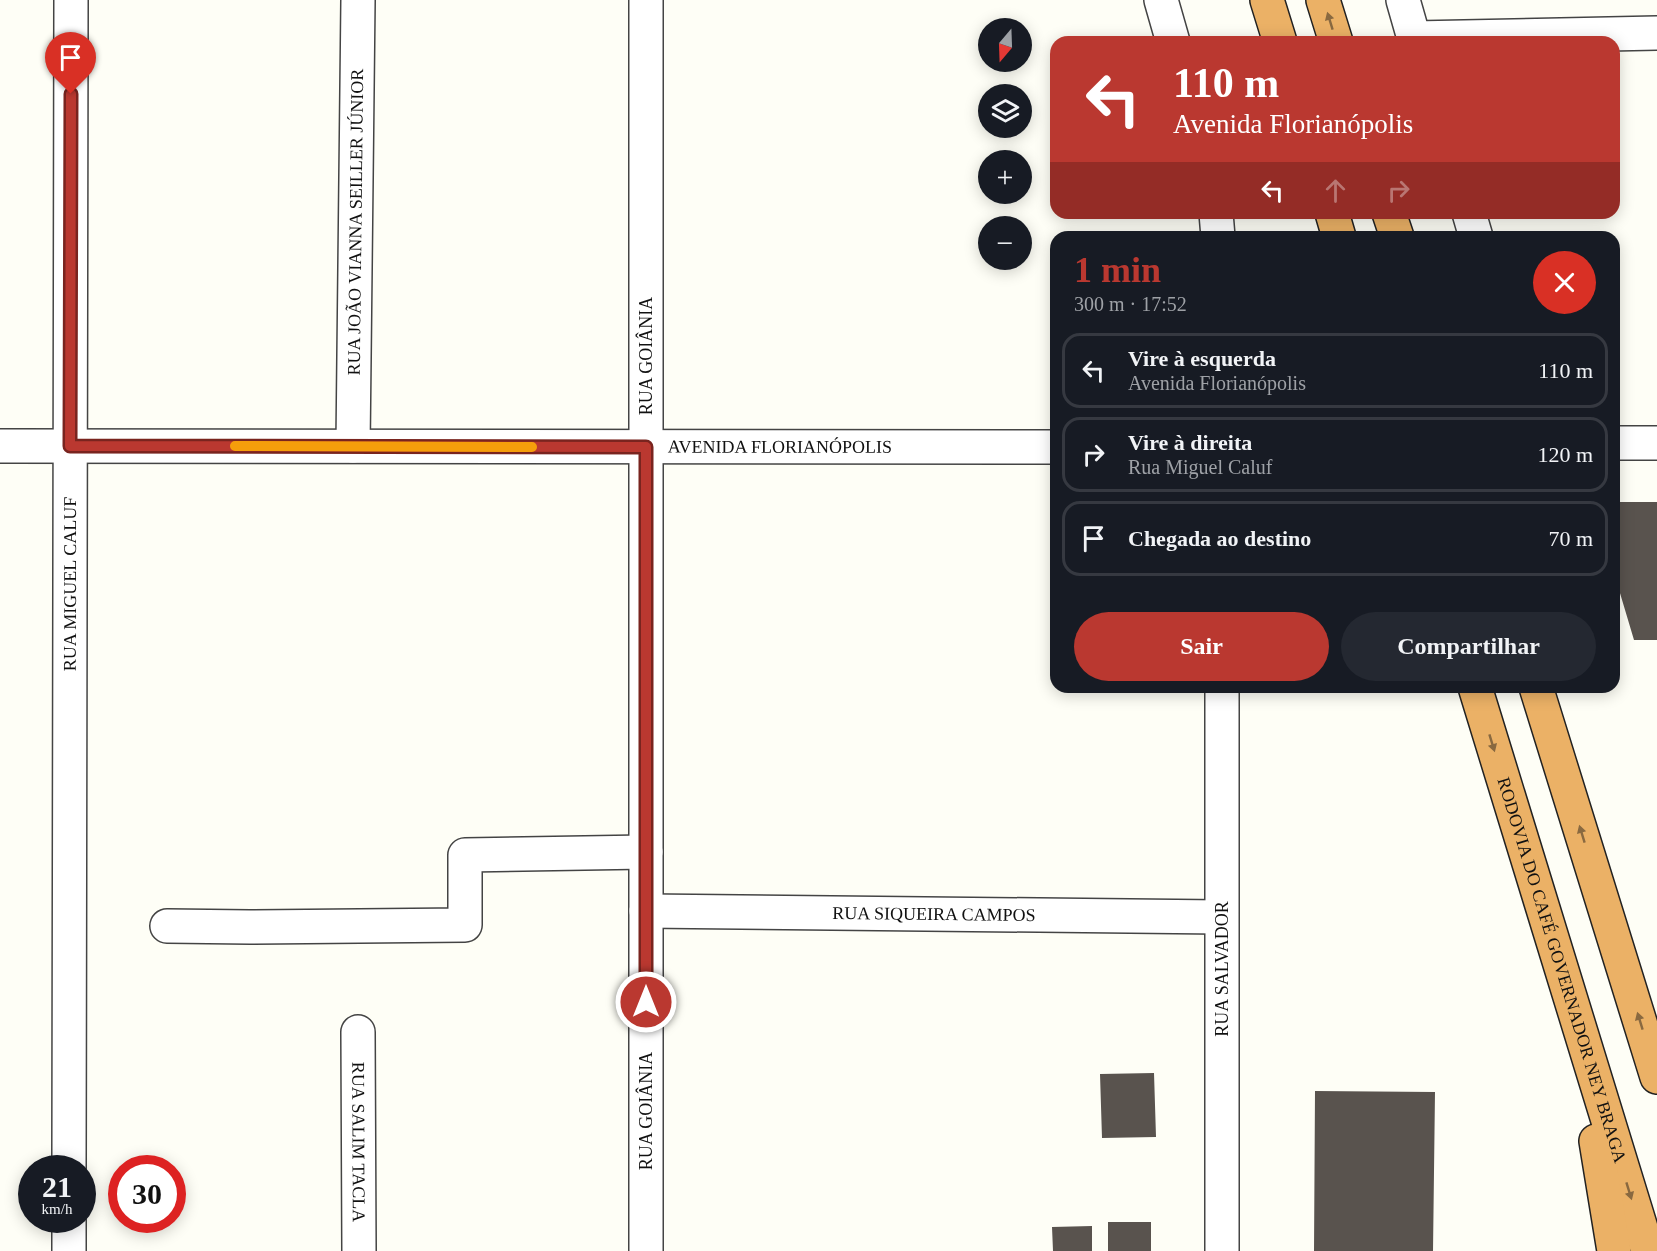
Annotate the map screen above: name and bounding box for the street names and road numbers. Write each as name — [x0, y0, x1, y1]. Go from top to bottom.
street label: RUA JOÃO VIANNA SEILLER JÚNIOR — [343, 69, 367, 376]
street label: RUA GOIÂNIA — [635, 297, 656, 415]
street label: AVENIDA FLORIANÓPOLIS — [668, 436, 892, 457]
street label: RUA MIGUEL CALUF — [60, 497, 80, 671]
street label: RODOVIA DO CAFÉ GOVERNADOR NEY BRAGA — [1493, 775, 1630, 1165]
street label: RUA SALVADOR — [1212, 901, 1232, 1037]
street label: RUA SIQUEIRA CAMPOS — [832, 903, 1036, 925]
street label: RUA GOIÂNIA — [635, 1052, 656, 1170]
street label: RUA SALIM TACLA — [348, 1062, 369, 1222]

